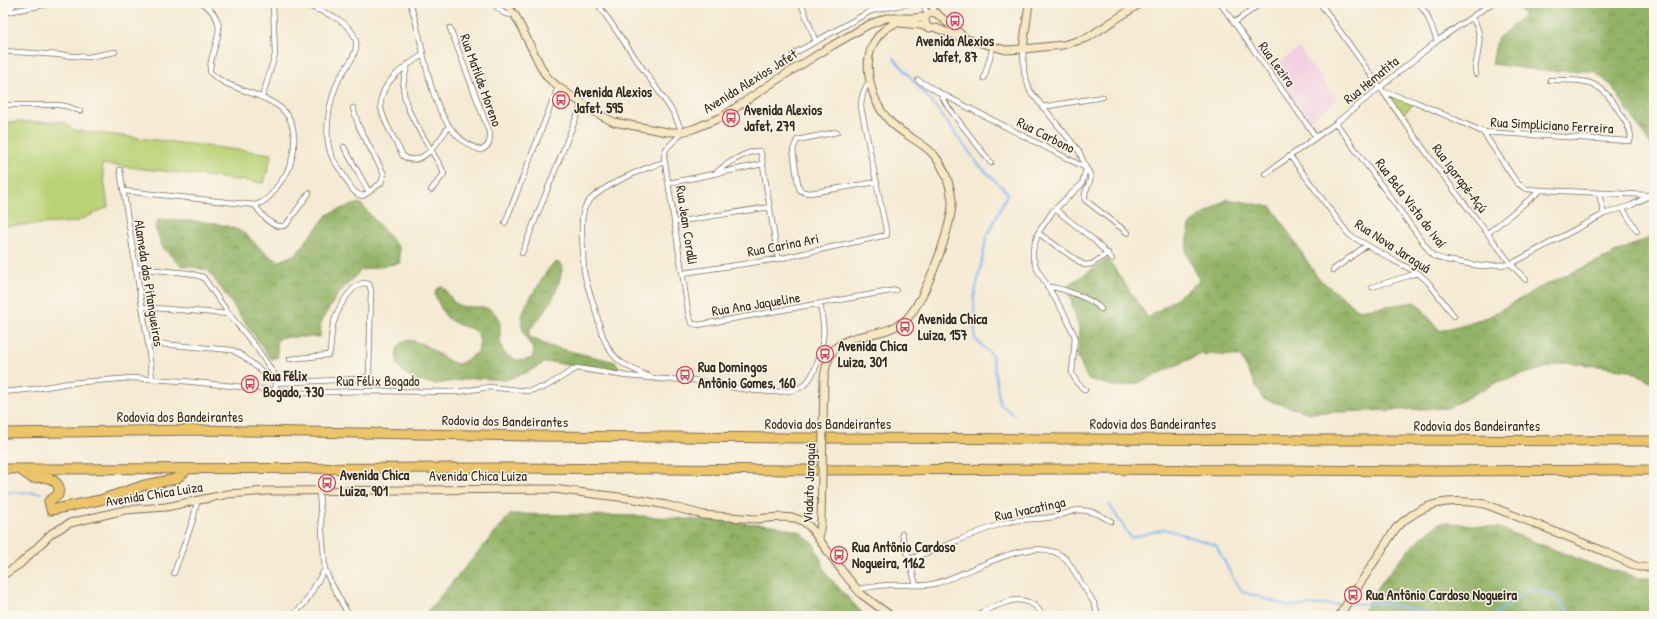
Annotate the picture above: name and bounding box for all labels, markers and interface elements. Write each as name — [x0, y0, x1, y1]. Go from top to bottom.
bus stop icon: Avenida Alexios Jafet, 87 — [945, 11, 965, 31]
street label: Rua Matilde Moreno — [456, 31, 507, 129]
place label: Avenida Alexios Jafet, 87 — [916, 31, 995, 66]
street label: Rua Lezira — [1255, 37, 1301, 91]
street label: Avenida Alexios Jafet — [699, 44, 801, 117]
street label: Rua Hematita — [1339, 51, 1403, 108]
place label: Avenida Alexios Jafet, 595 — [574, 82, 653, 117]
bus stop icon: Avenida Alexios Jafet, 595 — [551, 90, 571, 110]
place label: Avenida Alexios Jafet, 279 — [744, 100, 823, 135]
bus stop icon: Avenida Alexios Jafet, 279 — [721, 108, 741, 128]
street label: Rua Carbono — [1014, 112, 1079, 157]
street label: Rua Simpliciano Ferreira — [1490, 112, 1614, 138]
street label: Rua Igarapé-Açú — [1427, 139, 1493, 217]
street label: Rua Bela Vista do Ivaí — [1371, 154, 1451, 251]
street label: Rua Jean Coralli — [672, 184, 703, 266]
street label: Rua Nova Jaraguá — [1351, 214, 1435, 278]
street label: Alameda das Pitangueiras — [129, 218, 169, 348]
street label: Rua Carina Ari — [745, 228, 820, 261]
street label: Rua Ana Jaqueline — [710, 287, 802, 321]
place label: Avenida Chica Luiza, 157 — [918, 309, 988, 344]
bus stop icon: Avenida Chica Luiza, 157 — [895, 317, 915, 337]
place label: Avenida Chica Luiza, 301 — [838, 336, 908, 371]
bus stop icon: Avenida Chica Luiza, 301 — [815, 344, 835, 364]
place label: Rua Domingos Antônio Gomes, 160 — [698, 357, 797, 392]
bus stop icon: Rua Domingos Antônio Gomes, 160 — [675, 365, 695, 385]
place label: Rua Félix Bogado, 730 — [263, 366, 325, 403]
street label: Rua Félix Bogado — [336, 371, 420, 391]
bus stop icon: Rua Félix Bogado, 730 — [240, 374, 260, 394]
street label: Rodovia dos Bandeirantes — [117, 407, 243, 426]
street label: Rodovia dos Bandeirantes — [442, 410, 568, 431]
street label: Rodovia dos Bandeirantes — [765, 414, 891, 433]
street label: Rodovia dos Bandeirantes — [1090, 414, 1216, 433]
street label: Rodovia dos Bandeirantes — [1414, 416, 1540, 435]
street label: Viaduto Jaraguá — [798, 442, 820, 523]
place label: Avenida Chica Luiza, 901 — [340, 465, 410, 500]
street label: Avenida Chica Luiza — [429, 466, 527, 485]
bus stop icon: Avenida Chica Luiza, 901 — [317, 473, 337, 493]
street label: Avenida Chica Luiza — [104, 476, 204, 511]
street label: Rua Ivacatinga — [993, 492, 1068, 526]
place label: Rua Antônio Cardoso Nogueira, 1162 — [852, 537, 956, 574]
bus stop icon: Rua Antônio Cardoso Nogueira, 1162 — [829, 545, 849, 565]
bus stop icon: Rua Antônio Cardoso Nogueira — [1343, 585, 1363, 605]
place label: Rua Antônio Cardoso Nogueira — [1366, 585, 1518, 606]

